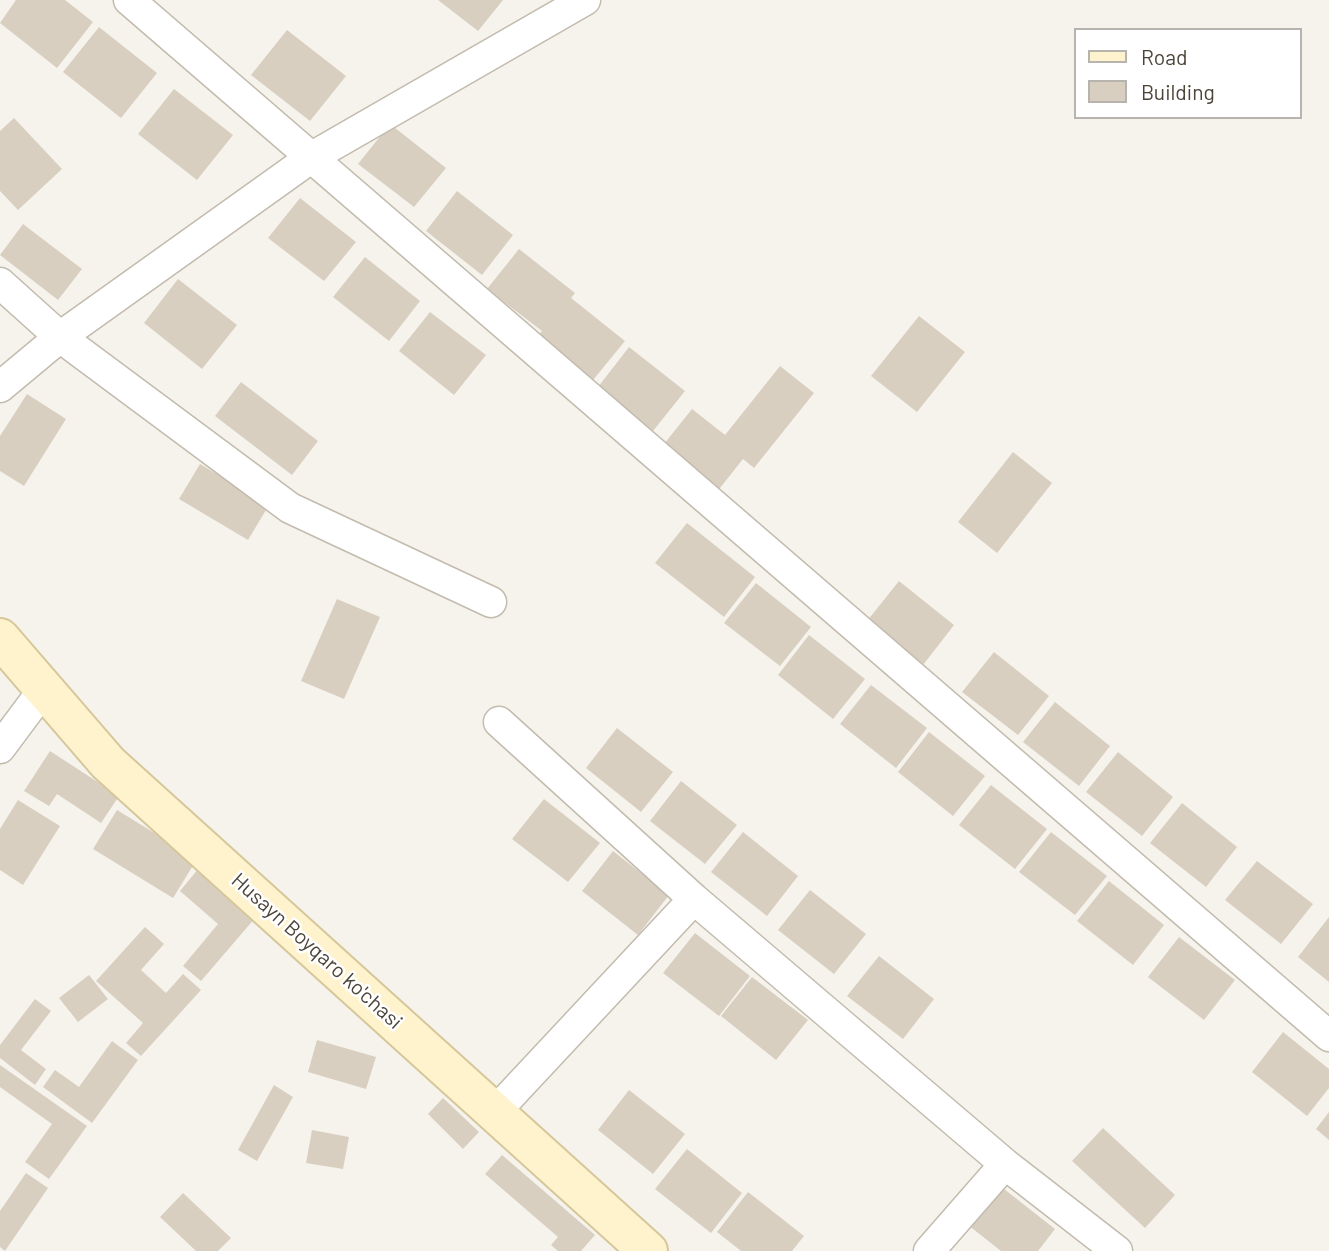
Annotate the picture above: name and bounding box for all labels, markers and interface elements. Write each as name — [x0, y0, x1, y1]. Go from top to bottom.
legend — [1074, 28, 1301, 119]
text: Road — [1141, 44, 1187, 69]
text: Building — [1141, 79, 1215, 104]
street label: Husayn Boyqaro ko'chasi — [226, 868, 408, 1034]

